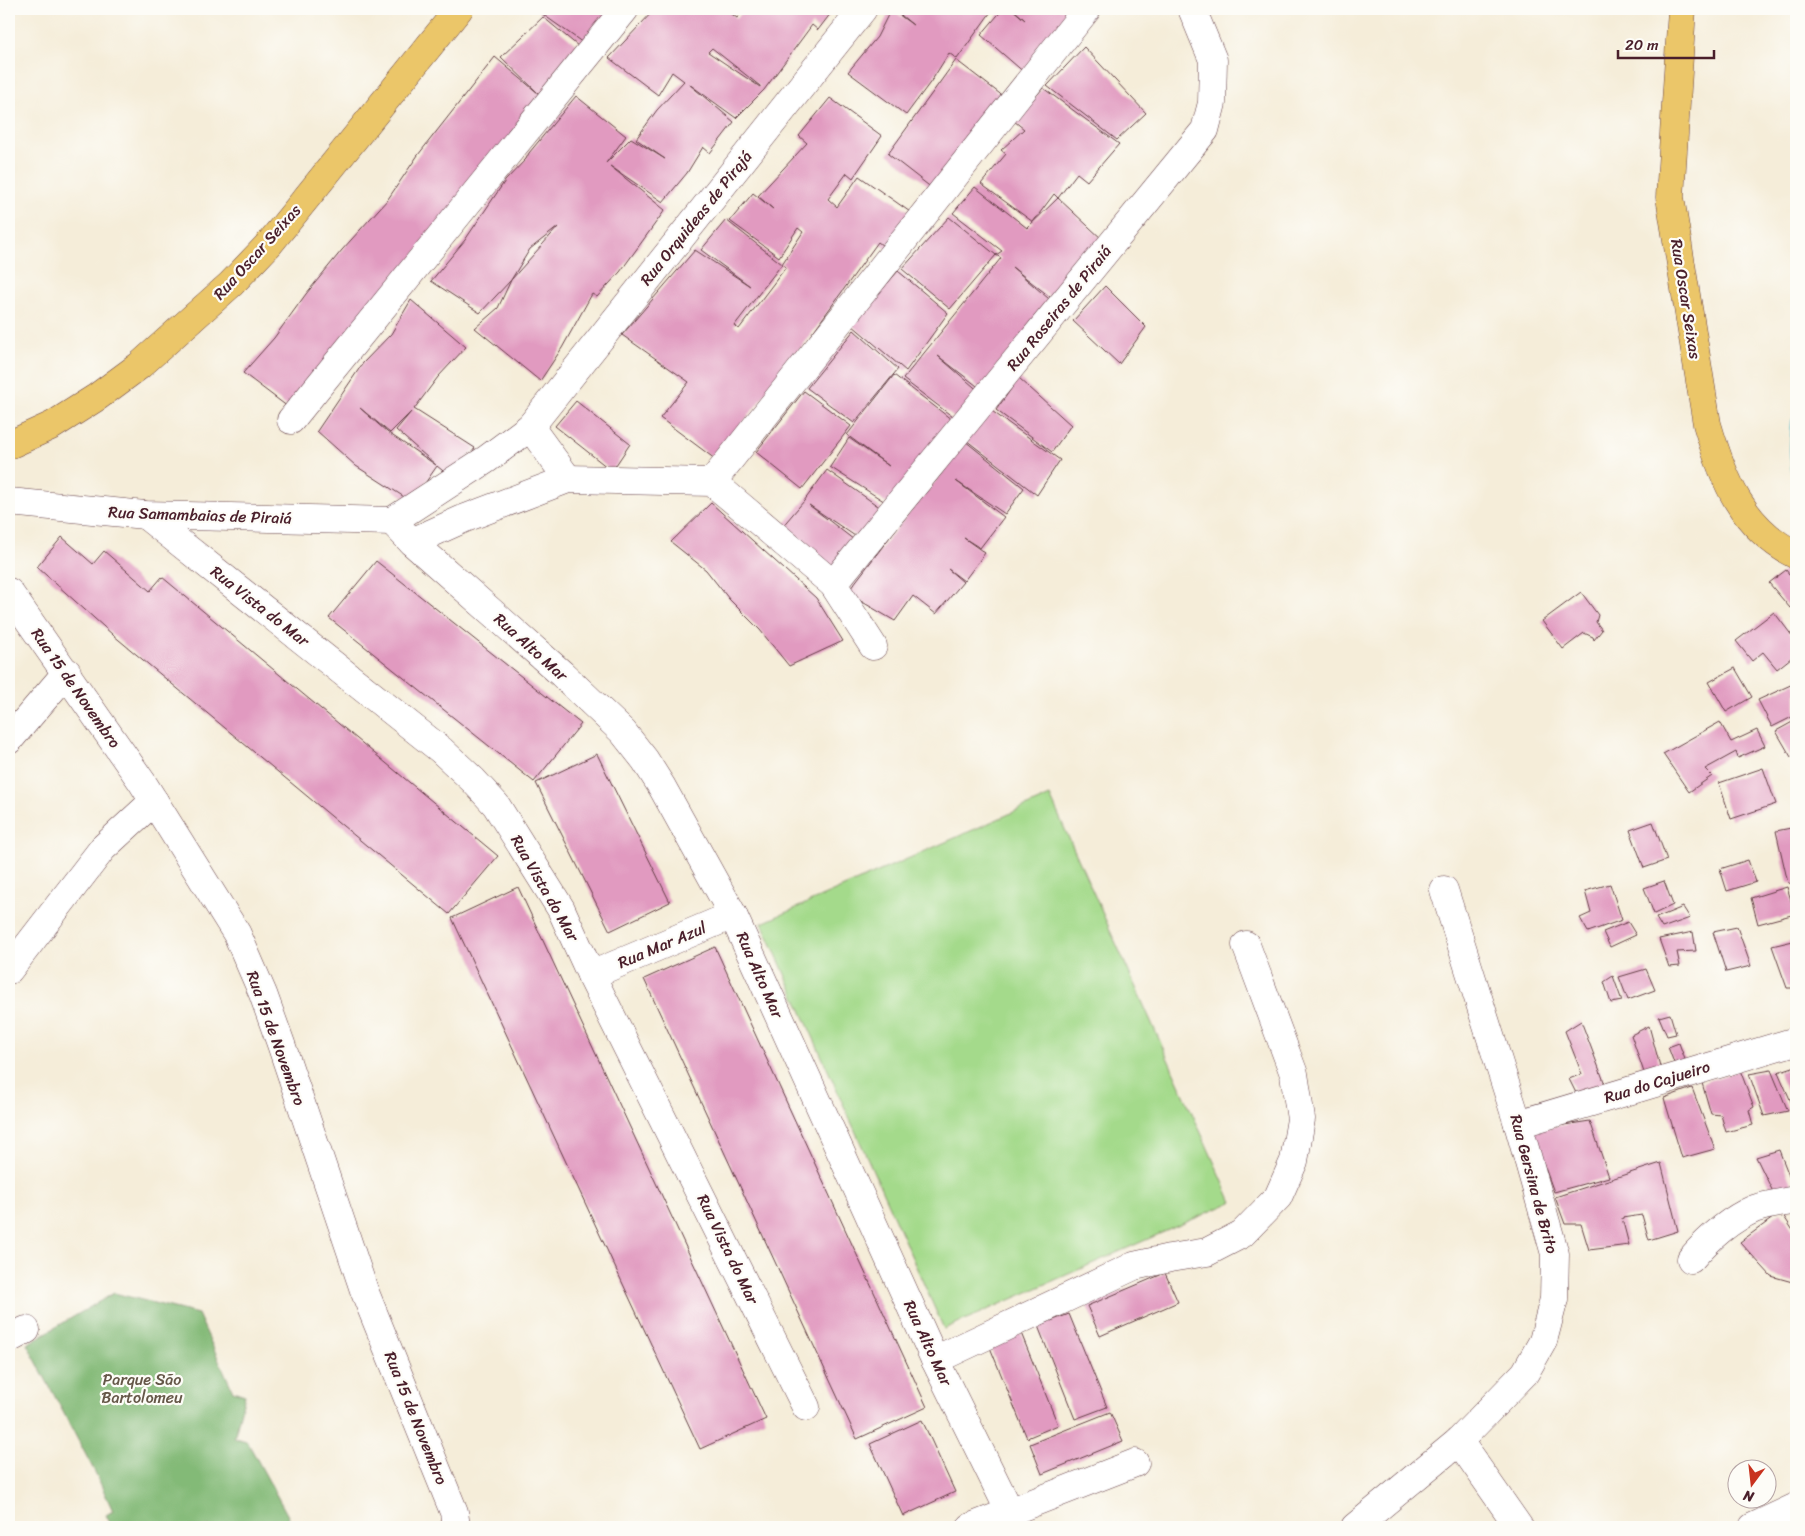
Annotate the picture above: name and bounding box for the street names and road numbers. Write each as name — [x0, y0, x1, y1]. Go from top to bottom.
street label: Rua Orquideas de Pirajá — [632, 144, 760, 292]
street label: Rua Oscar Seixas — [206, 197, 309, 307]
street label: Rua Oscar Seixas — [1662, 237, 1710, 362]
street label: Rua Roseiras de Piraiá — [999, 238, 1119, 378]
street label: Rua Samambaias de Piraiá — [108, 497, 292, 533]
street label: Rua Vista do Mar — [204, 558, 317, 655]
street label: Rua Alto Mar — [487, 605, 576, 690]
street label: Rua 15 de Novembro — [23, 622, 129, 755]
street label: Rua Vista do Mar — [503, 829, 588, 948]
street label: Rua Mar Azul — [613, 913, 711, 977]
street label: Rua Alto Mar — [728, 927, 793, 1024]
street label: Rua 15 de Novembro — [238, 966, 314, 1110]
street label: Rua do Cajueiro — [1600, 1052, 1714, 1112]
street label: Rua Gersina de Brito — [1501, 1111, 1567, 1257]
street label: Rua Vista do Mar — [689, 1189, 768, 1310]
street label: Rua Alto Mar — [895, 1295, 961, 1392]
street label: Rua 15 de Novembro — [376, 1347, 456, 1489]

